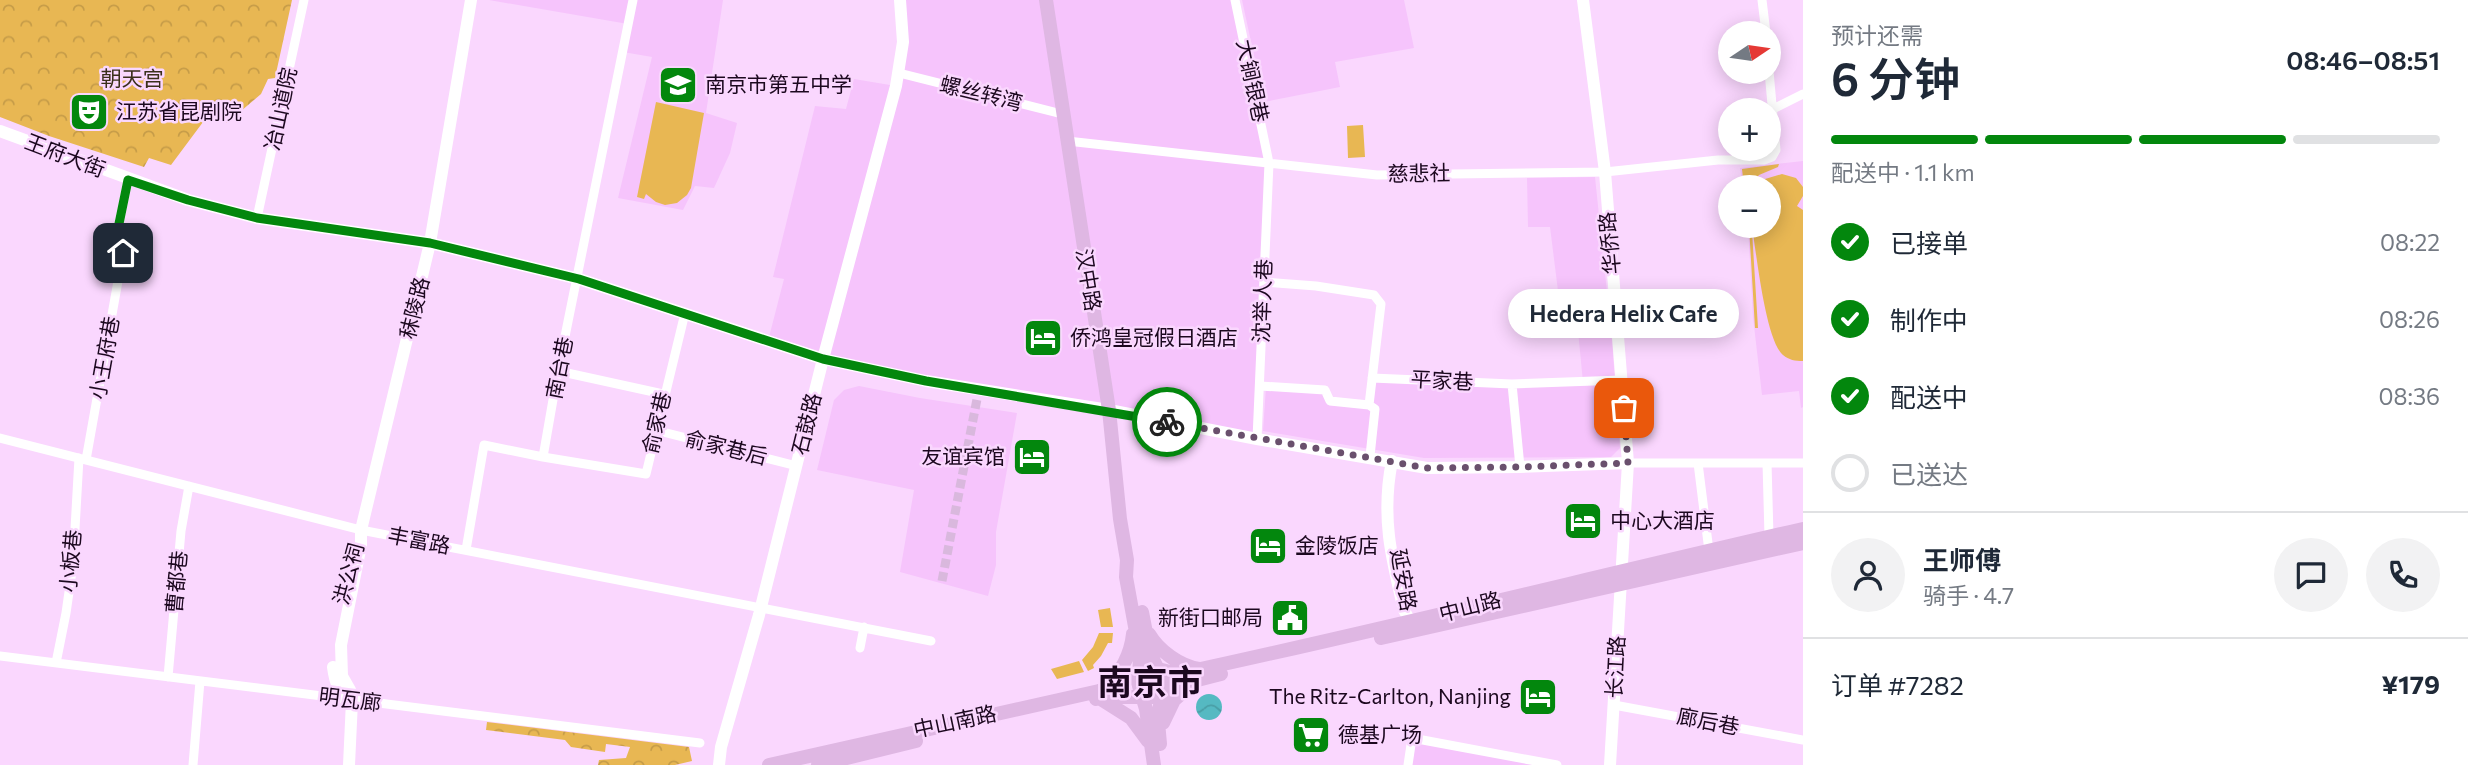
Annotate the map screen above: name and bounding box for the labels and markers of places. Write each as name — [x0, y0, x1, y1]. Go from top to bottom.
school or university icon: 南京市第五中学 — [657, 64, 699, 106]
place label: 南京市第五中学 — [705, 71, 852, 96]
theatre icon: 江苏省昆剧院 — [68, 91, 110, 133]
place label: 江苏省昆剧院 — [116, 98, 242, 123]
pin — [93, 223, 153, 283]
callout: Hedera Helix Cafe — [1508, 289, 1740, 338]
hotel icon: 侨鸿皇冠假日酒店 — [1022, 317, 1064, 359]
place label: 侨鸿皇冠假日酒店 — [1070, 324, 1238, 349]
pin — [1594, 378, 1654, 438]
hotel icon: 友谊宾馆 — [1011, 436, 1053, 478]
place label: 友谊宾馆 — [921, 443, 1005, 468]
hotel icon: 中心大酒店 — [1562, 500, 1604, 542]
place label: 中心大酒店 — [1610, 507, 1715, 532]
hotel icon: 金陵饭店 — [1247, 525, 1289, 567]
place label: 金陵饭店 — [1295, 532, 1379, 557]
public building icon: 新街口邮局 — [1269, 597, 1311, 639]
place label: 新街口邮局 — [1158, 604, 1263, 629]
hotel icon: The Ritz-Carlton, Nanjing — [1517, 676, 1559, 718]
place label: The Ritz-Carlton, Nanjing — [1269, 683, 1511, 708]
supermarket icon: 德基广场 — [1290, 714, 1332, 756]
place label: 德基广场 — [1338, 721, 1422, 746]

